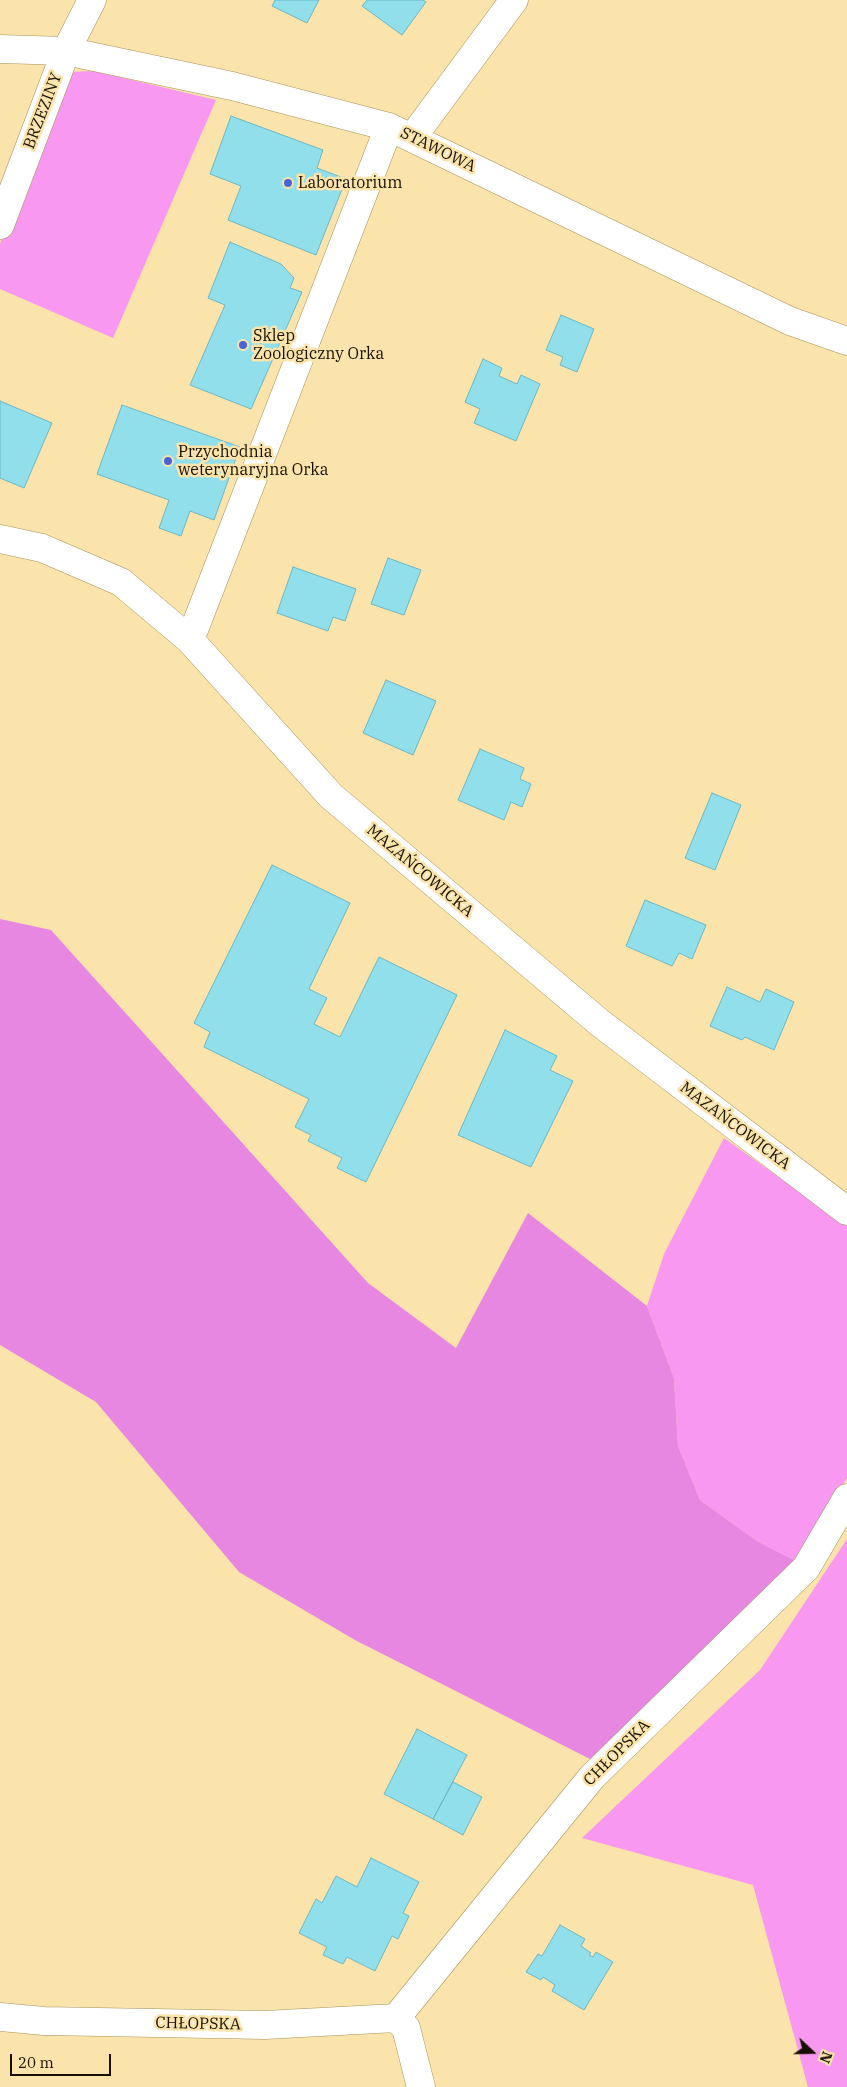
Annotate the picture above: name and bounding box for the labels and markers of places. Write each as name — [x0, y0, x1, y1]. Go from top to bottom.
place label: Laboratorium — [298, 173, 402, 193]
marker: Laboratorium — [282, 177, 294, 189]
place label: Sklep Zoologiczny Orka — [253, 326, 384, 364]
marker: Sklep Zoologiczny Orka — [237, 339, 249, 351]
place label: Przychodnia weterynaryjna Orka — [178, 442, 328, 480]
marker: Przychodnia weterynaryjna Orka — [162, 455, 174, 467]

